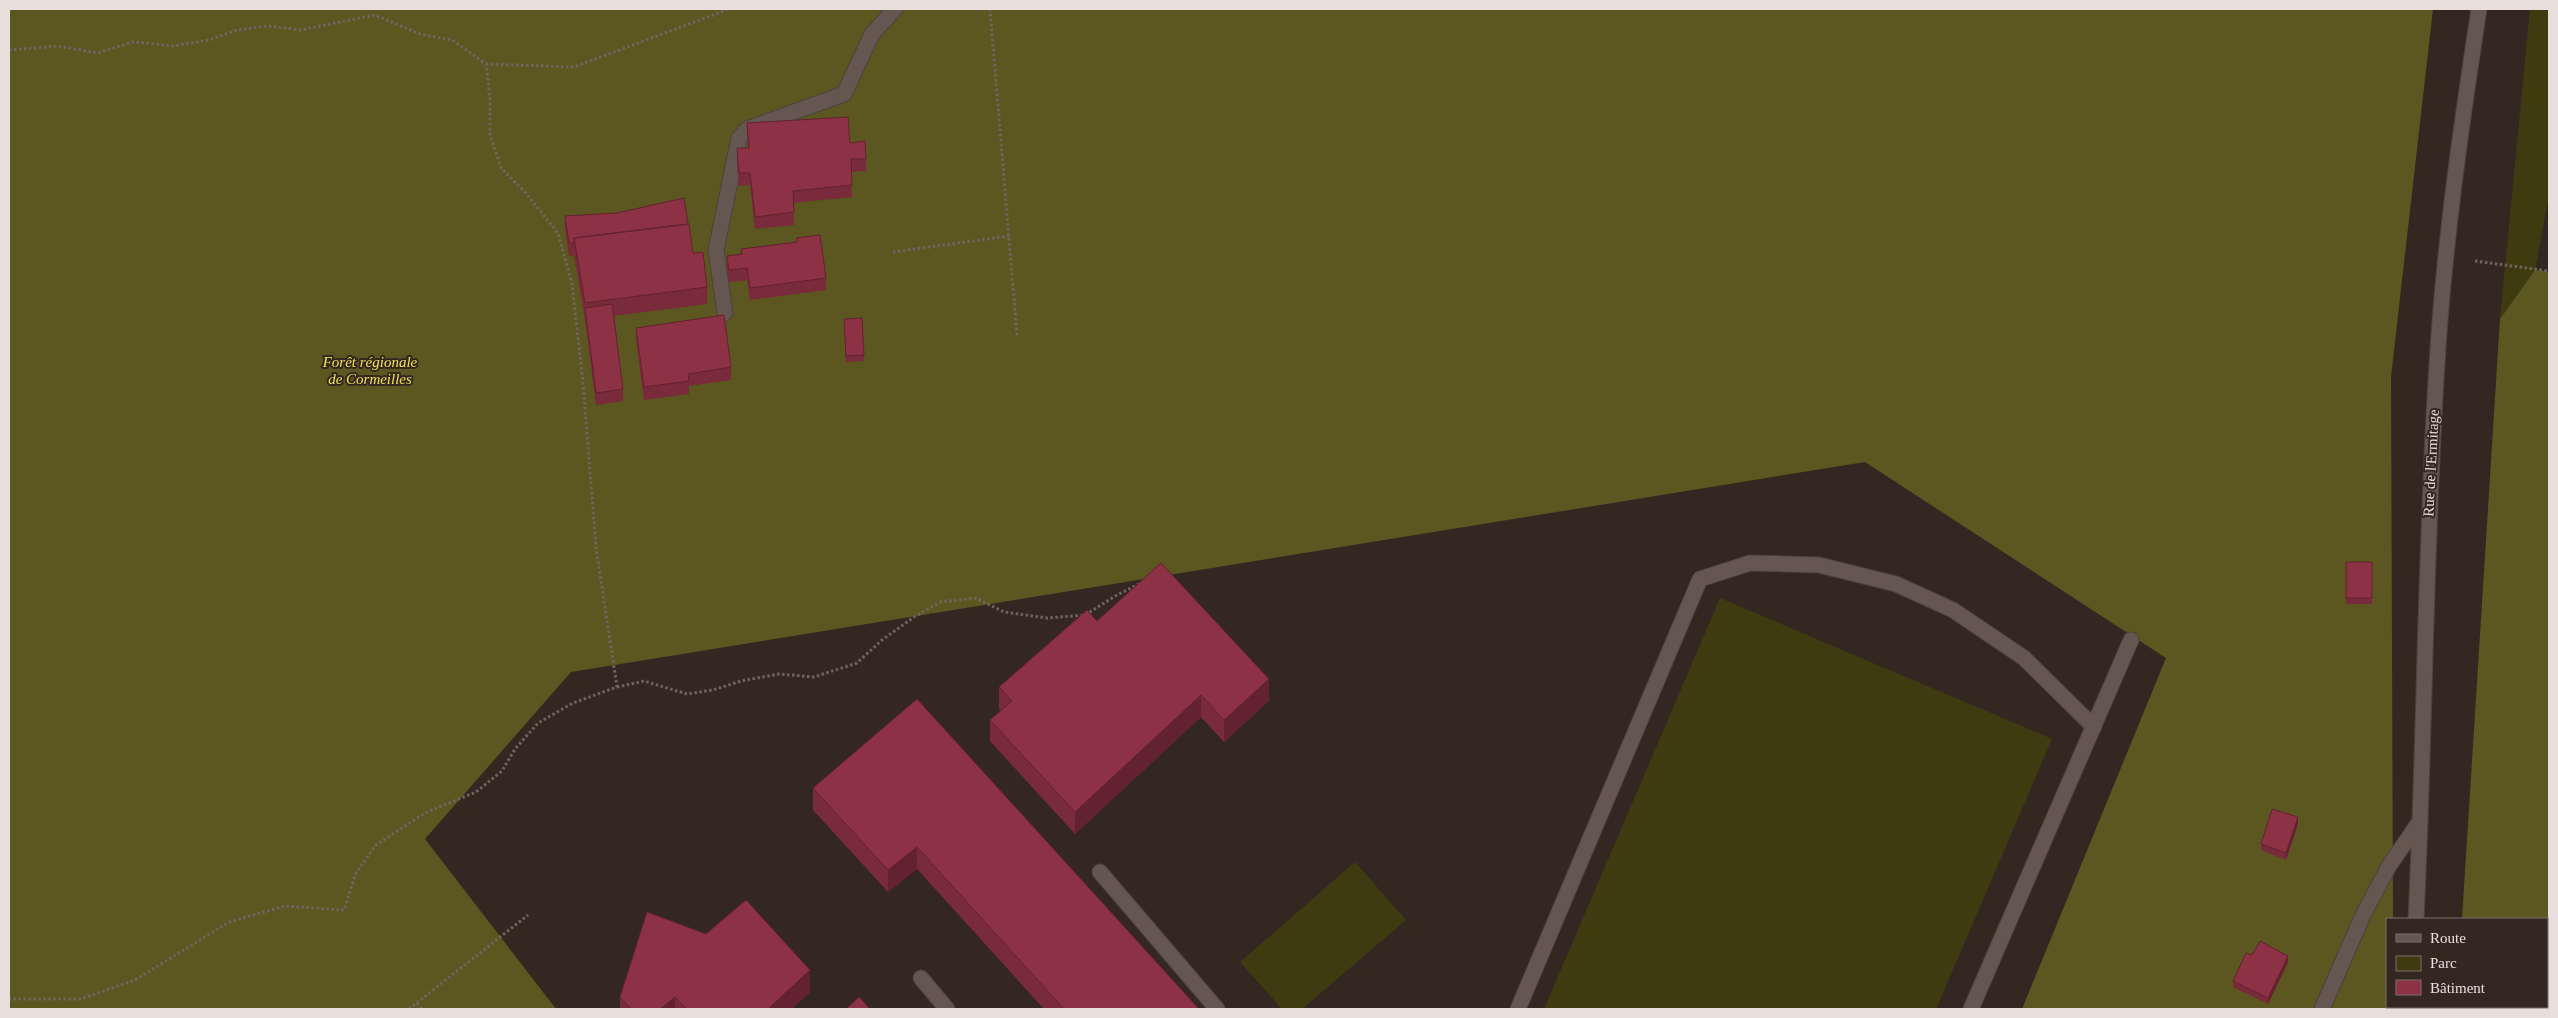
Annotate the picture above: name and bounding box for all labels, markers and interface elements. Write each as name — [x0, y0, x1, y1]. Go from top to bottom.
park label: Forêt régionale de Cormeilles — [322, 354, 418, 387]
street label: Rue de l'Ermitage — [2420, 408, 2442, 517]
legend — [2386, 918, 2548, 1008]
text: Route — [2430, 930, 2466, 946]
text: Parc — [2430, 955, 2457, 971]
text: Bâtiment — [2430, 980, 2486, 996]

